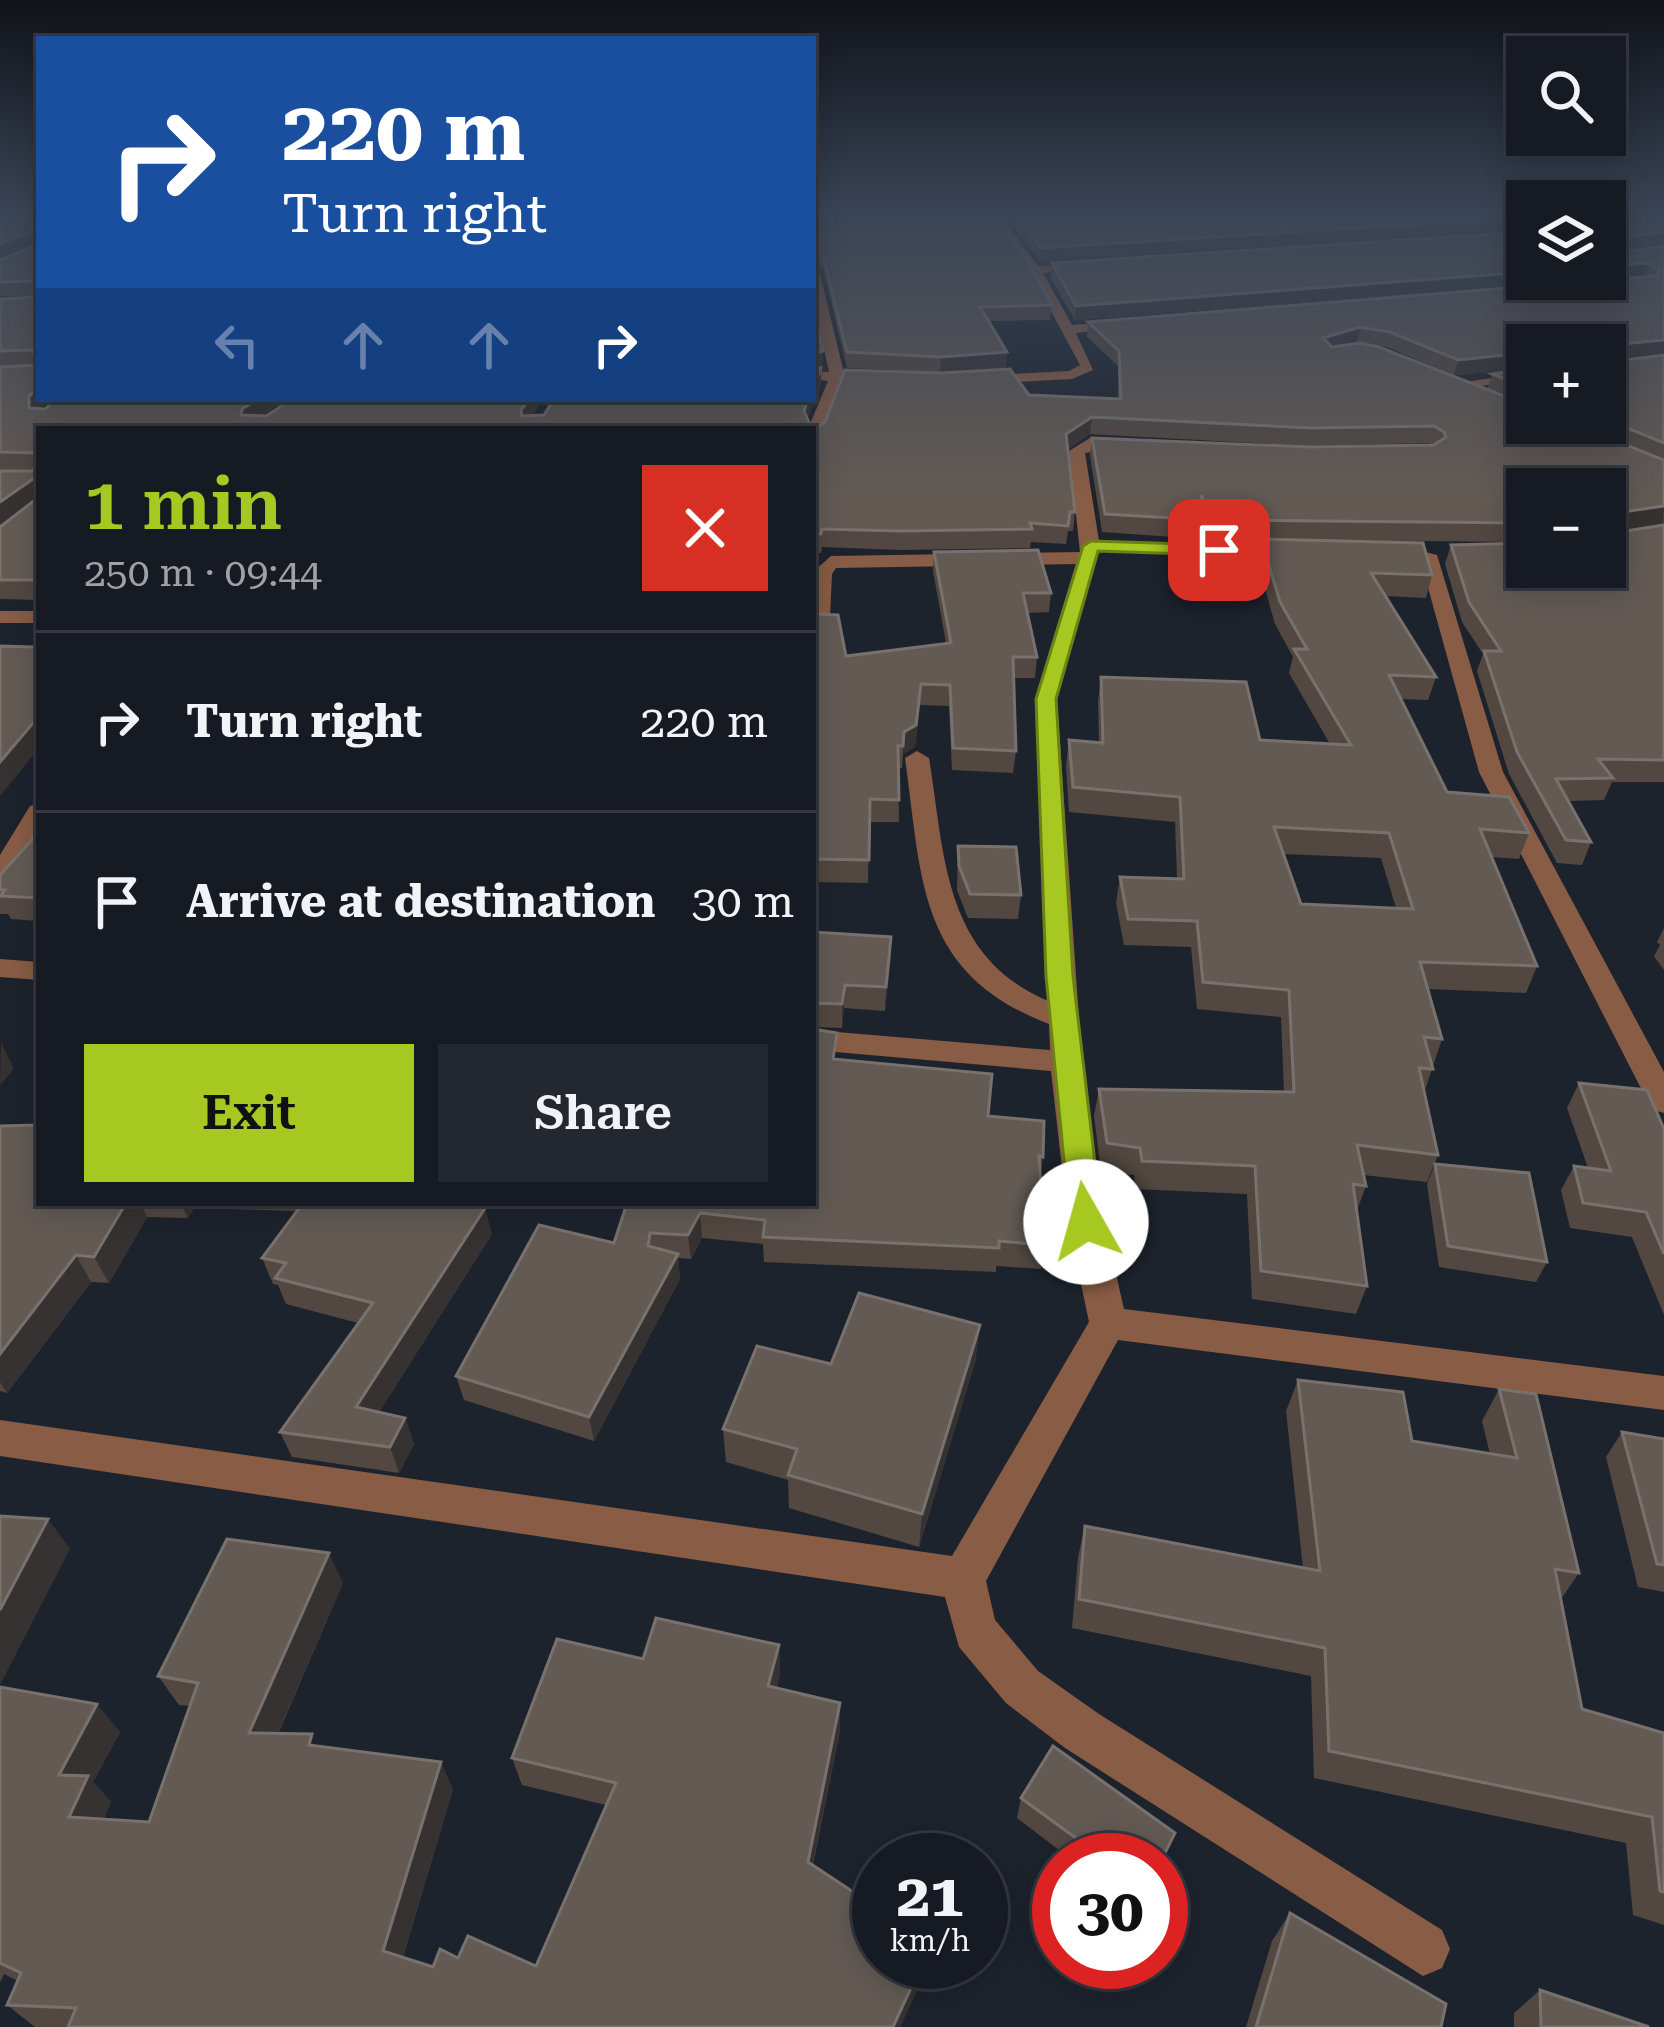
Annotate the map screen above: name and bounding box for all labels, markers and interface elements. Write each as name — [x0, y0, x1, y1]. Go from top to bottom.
map controls — [1506, 36, 1626, 588]
button: search — [1506, 36, 1626, 156]
text: 220 m — [282, 82, 525, 180]
icon: right — [84, 84, 240, 240]
button: layers — [1506, 180, 1626, 300]
text: Turn right — [282, 182, 547, 245]
icon: left — [204, 312, 270, 378]
icon: ahead — [330, 312, 396, 378]
icon: ahead — [456, 312, 522, 378]
icon: right — [582, 312, 648, 378]
button: + — [1506, 324, 1626, 444]
text: 1 min — [84, 462, 282, 547]
button: close — [642, 465, 768, 591]
button: − — [1506, 468, 1626, 588]
pin — [1168, 499, 1270, 601]
icon: arrive — [1186, 517, 1252, 583]
text: 250 m · 09:44 — [84, 550, 322, 596]
icon: right — [84, 689, 150, 755]
text: Turn right — [186, 695, 422, 748]
text: 220 m — [640, 695, 768, 748]
icon: arrive — [84, 869, 150, 935]
text: Arrive at destination — [186, 875, 655, 928]
text: 30 m — [691, 875, 794, 928]
button: Exit — [84, 1044, 414, 1182]
button: Share — [438, 1044, 768, 1182]
position arrow — [1023, 1159, 1149, 1285]
speed limit sign: 30 — [1032, 1833, 1188, 1989]
text: 21 — [896, 1860, 964, 1931]
text: km/h — [890, 1923, 970, 1958]

